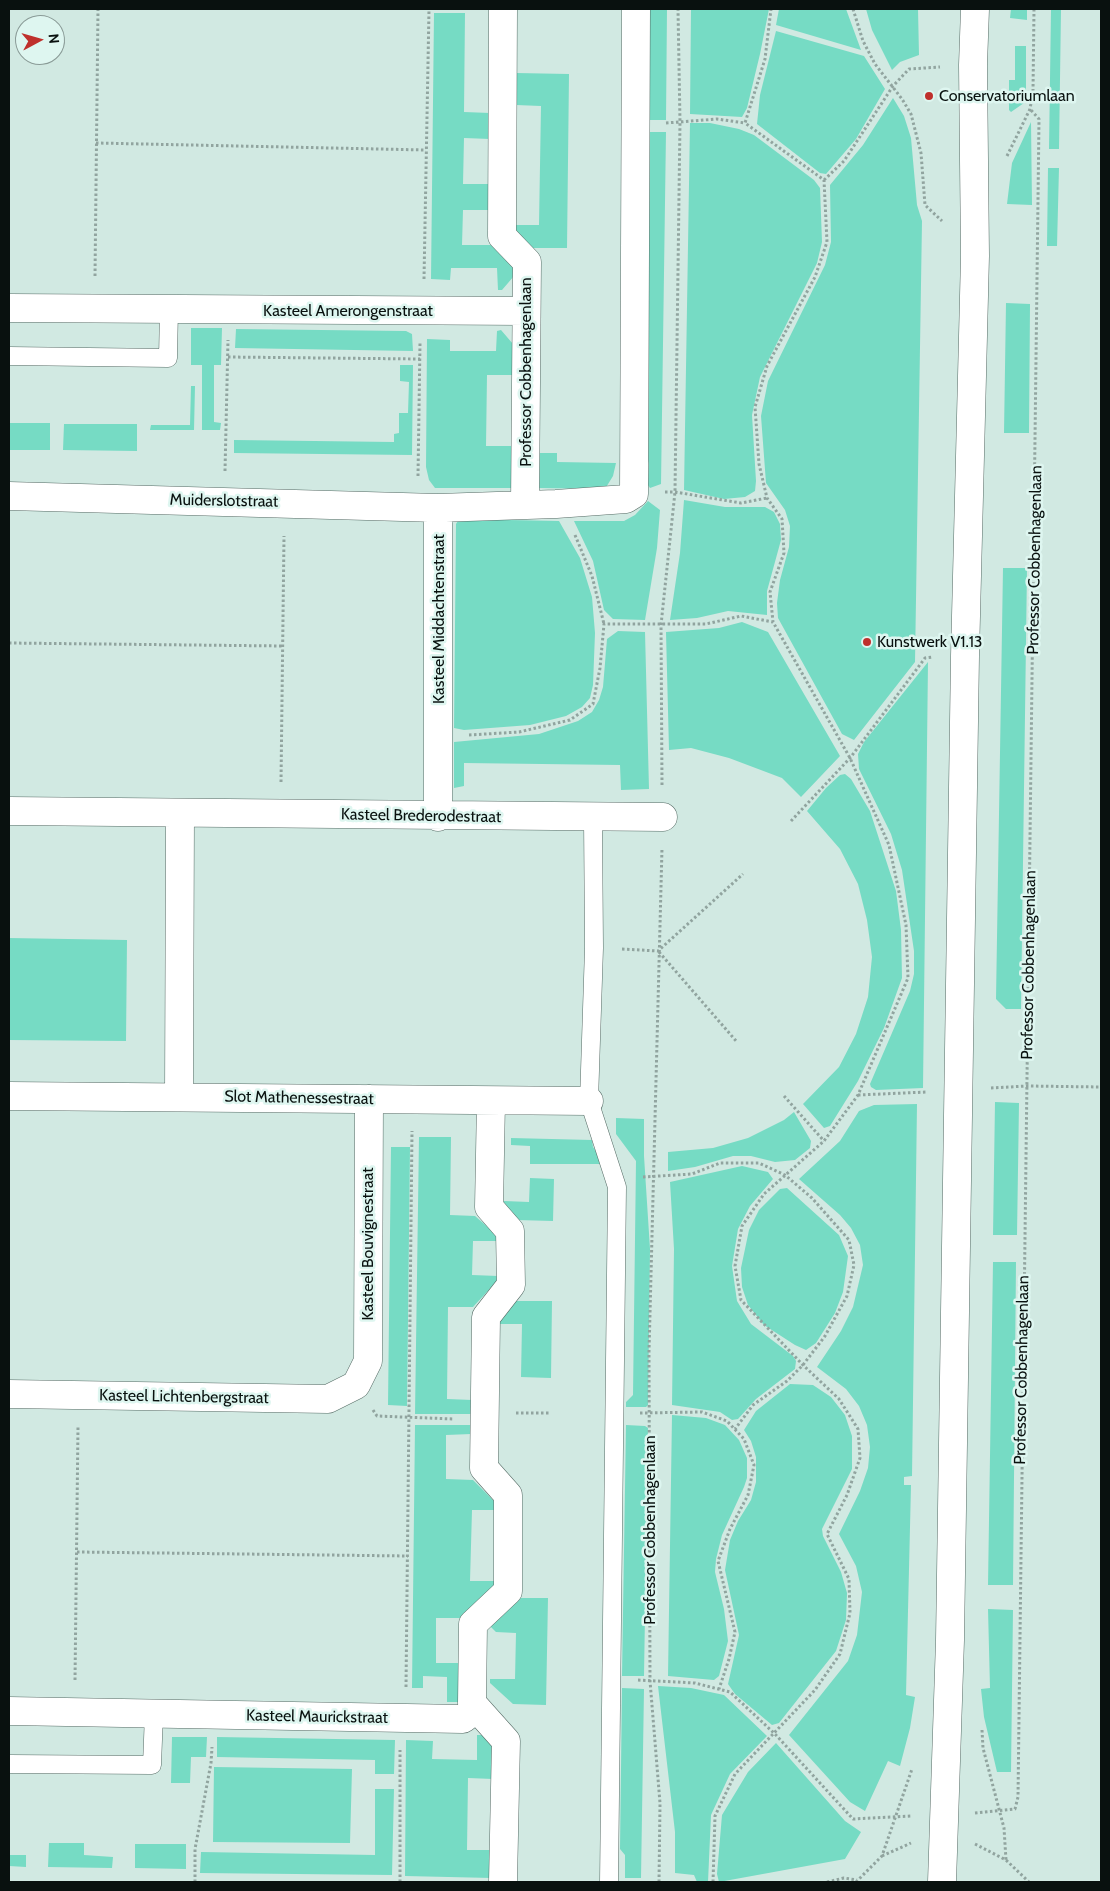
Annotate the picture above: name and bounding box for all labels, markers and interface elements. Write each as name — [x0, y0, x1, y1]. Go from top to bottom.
north arrow — [15, 15, 65, 65]
text: N — [44, 33, 63, 44]
place label: Conservatoriumlaan — [939, 86, 1075, 106]
marker: Conservatoriumlaan — [923, 90, 935, 102]
street label: Professor Cobbenhagenlaan — [516, 277, 536, 467]
street label: Kasteel Amerongenstraat — [263, 301, 433, 321]
street label: Professor Cobbenhagenlaan — [1024, 465, 1046, 655]
street label: Muiderslotstraat — [170, 490, 278, 512]
street label: Kasteel Middachtenstraat — [429, 534, 449, 704]
place label: Kunstwerk V1.13 — [877, 632, 983, 652]
marker: Kunstwerk V1.13 — [861, 636, 873, 648]
street label: Kasteel Brederodestraat — [341, 805, 501, 827]
street label: Professor Cobbenhagenlaan — [1018, 870, 1040, 1060]
street label: Slot Mathenessestraat — [224, 1087, 374, 1109]
street label: Kasteel Bouvignestraat — [358, 1167, 378, 1321]
street label: Professor Cobbenhagenlaan — [1011, 1275, 1033, 1465]
street label: Kasteel Lichtenbergstraat — [99, 1386, 269, 1408]
street label: Professor Cobbenhagenlaan — [640, 1435, 660, 1625]
street label: Kasteel Maurickstraat — [246, 1706, 388, 1728]

